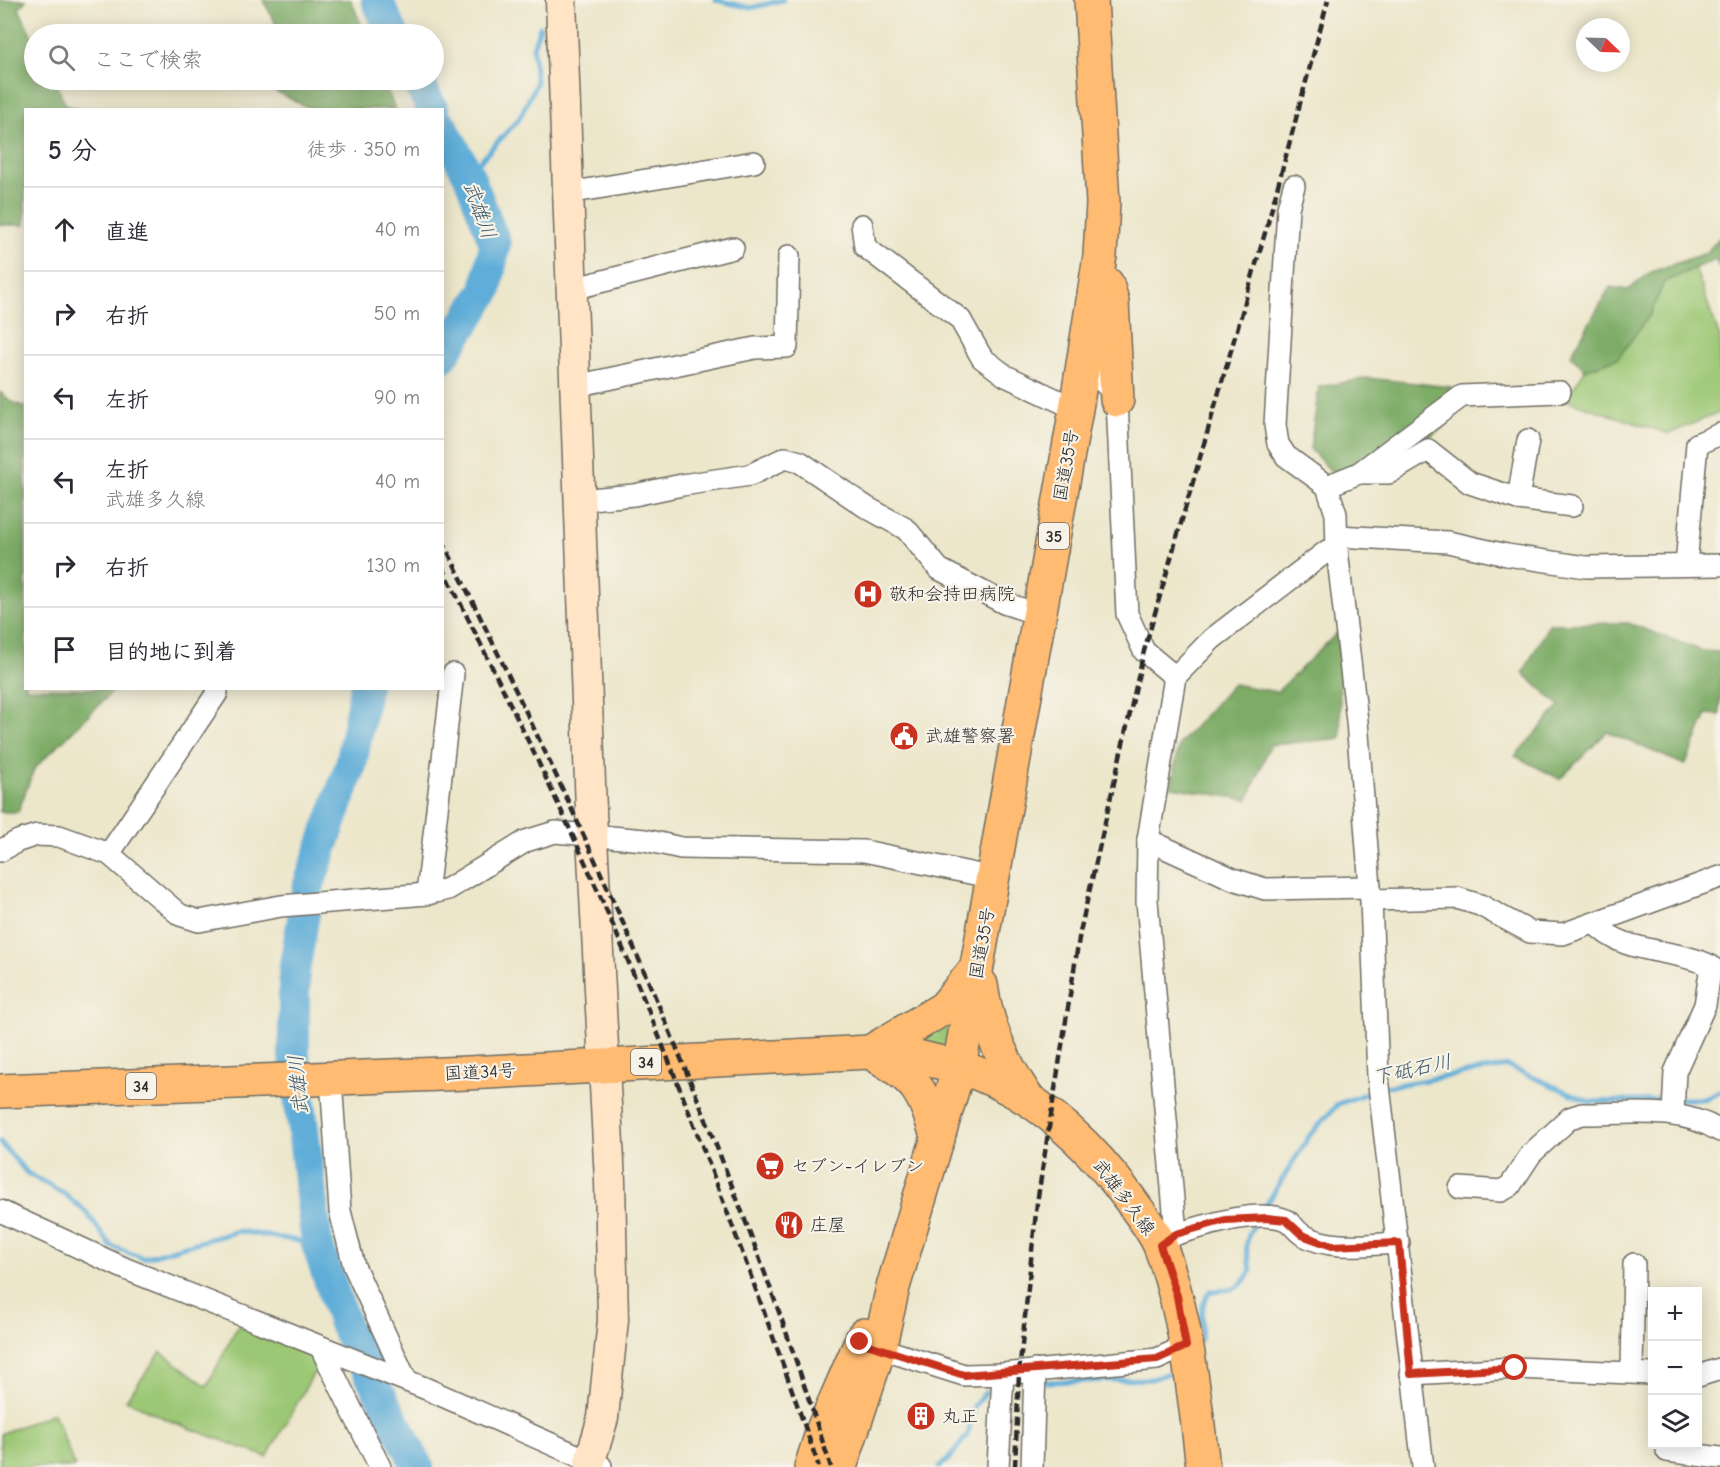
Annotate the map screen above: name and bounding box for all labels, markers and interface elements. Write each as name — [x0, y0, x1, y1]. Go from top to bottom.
north arrow — [1576, 18, 1630, 72]
search box — [24, 24, 444, 90]
icon: search — [45, 41, 78, 74]
text: ここで検索 — [93, 47, 203, 73]
text: 5 分 — [48, 136, 97, 166]
text: 徒歩 · 350 m — [307, 138, 420, 161]
water label: 武雄川 — [458, 178, 501, 242]
icon: ahead — [48, 213, 81, 246]
text: 40 m — [375, 218, 420, 241]
text: 直進 — [105, 219, 149, 245]
icon: right — [48, 297, 81, 330]
text: 50 m — [374, 302, 420, 325]
text: 右折 — [105, 303, 149, 329]
icon: left — [48, 381, 81, 414]
text: 90 m — [374, 386, 420, 409]
text: 左折 — [105, 387, 149, 413]
street label: 国道35号 — [1050, 427, 1083, 503]
text: 左折 — [105, 457, 149, 483]
icon: left — [48, 465, 81, 498]
text: 40 m — [375, 470, 420, 493]
text: 武雄多久線 — [105, 488, 205, 511]
road number: 35 — [1039, 523, 1069, 549]
icon: right — [48, 549, 81, 582]
text: 130 m — [367, 554, 420, 577]
text: 右折 — [105, 555, 149, 581]
hospital icon: 敬和会持田病院 — [852, 578, 884, 610]
place label: 敬和会持田病院 — [889, 584, 1015, 605]
icon: arrive — [48, 633, 81, 666]
text: 目的地に到着 — [105, 639, 237, 665]
public building icon: 武雄警察署 — [888, 720, 920, 752]
place label: 武雄警察署 — [925, 726, 1015, 747]
street label: 国道35号 — [966, 905, 999, 981]
road number: 34 — [631, 1049, 661, 1075]
water label: 下砥石川 — [1371, 1050, 1454, 1089]
water label: 武雄川 — [284, 1054, 313, 1116]
street label: 国道34号 — [444, 1060, 516, 1085]
road number: 34 — [126, 1073, 156, 1099]
supermarket icon: セブン-イレブン — [754, 1150, 786, 1182]
street label: 武雄多久線 — [1088, 1155, 1159, 1240]
place label: セブン-イレブン — [791, 1156, 924, 1177]
restaurant icon: 庄屋 — [773, 1209, 805, 1241]
place label: 庄屋 — [810, 1215, 846, 1236]
map controls — [1648, 1287, 1702, 1449]
button: + — [1648, 1287, 1702, 1341]
route end — [846, 1328, 872, 1354]
button: − — [1648, 1341, 1702, 1395]
route start — [1501, 1354, 1527, 1380]
button: layers — [1648, 1395, 1702, 1449]
building icon: 丸正 — [905, 1400, 937, 1432]
place label: 丸正 — [942, 1406, 978, 1427]

